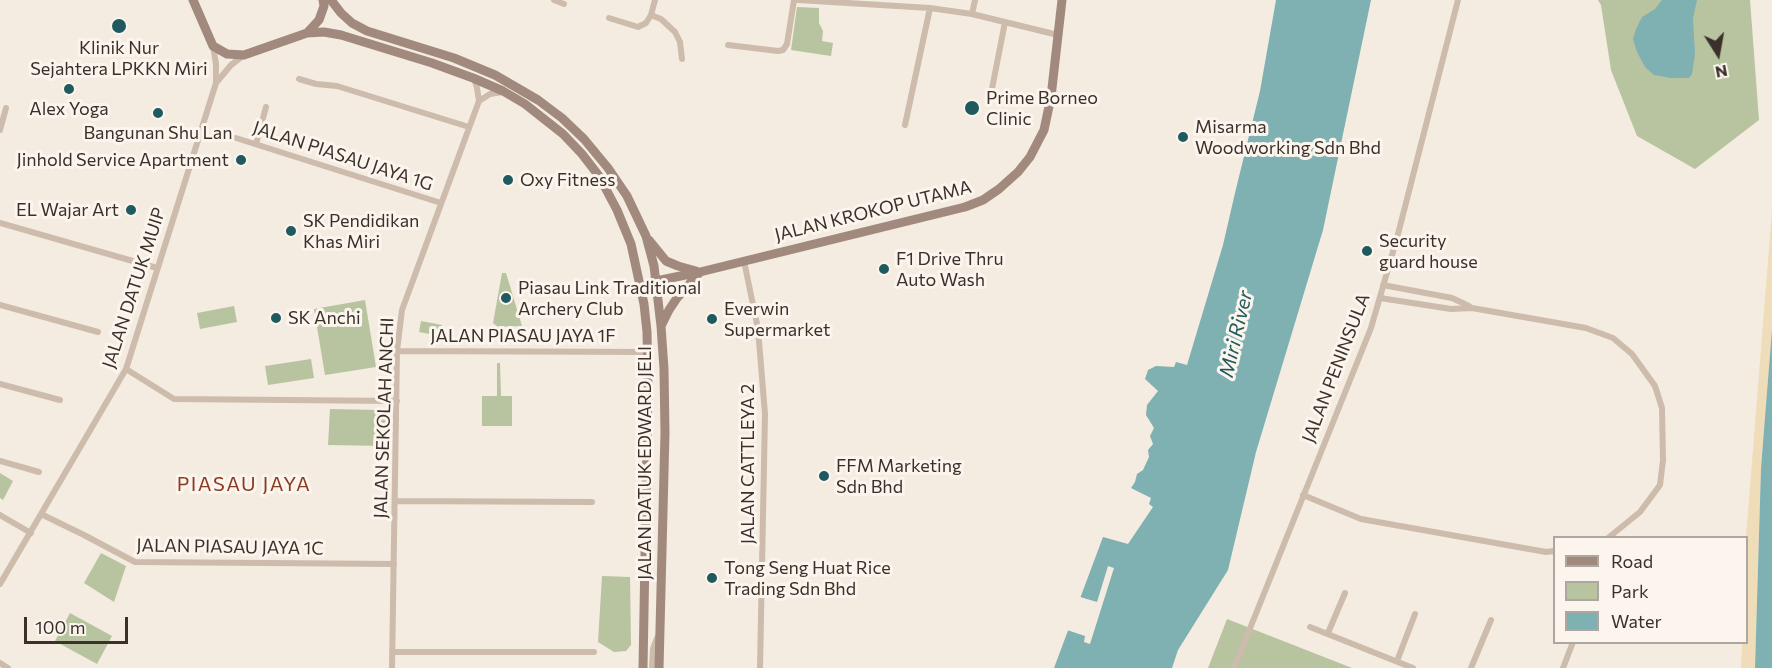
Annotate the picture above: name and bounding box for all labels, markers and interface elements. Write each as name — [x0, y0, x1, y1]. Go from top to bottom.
marker: Klinik Nur Sejahtera LPKKN Miri — [110, 17, 128, 35]
north arrow — [1688, 24, 1748, 84]
place label: Klinik Nur Sejahtera LPKKN Miri — [30, 37, 208, 80]
text: N — [1714, 62, 1729, 83]
marker: Alex Yoga — [62, 82, 76, 96]
place label: Prime Borneo Clinic — [986, 87, 1098, 130]
place label: Alex Yoga — [29, 98, 109, 120]
marker: Prime Borneo Clinic — [963, 99, 981, 117]
marker: Bangunan Shu Lan — [151, 106, 165, 120]
place label: Misarma Woodworking Sdn Bhd — [1195, 116, 1381, 158]
street label: JALAN PIASAU JAYA 1G — [250, 117, 436, 195]
place label: Bangunan Shu Lan — [83, 122, 233, 144]
marker: Misarma Woodworking Sdn Bhd — [1176, 130, 1190, 144]
place label: Jinhold Service Apartment — [16, 149, 229, 171]
marker: Jinhold Service Apartment — [234, 153, 248, 167]
place label: Oxy Fitness — [520, 169, 615, 191]
marker: Oxy Fitness — [501, 173, 515, 187]
street label: JALAN KROKOP UTAMA — [772, 176, 974, 246]
place label: EL Wajar Art — [16, 199, 119, 221]
marker: EL Wajar Art — [124, 203, 138, 217]
street label: JALAN DATUK MUIP — [98, 205, 170, 371]
place label: SK Pendidikan Khas Miri — [303, 210, 419, 252]
marker: SK Pendidikan Khas Miri — [284, 224, 298, 238]
place label: Security guard house — [1379, 230, 1478, 272]
marker: Security guard house — [1360, 244, 1374, 258]
place label: F1 Drive Thru Auto Wash — [896, 248, 1003, 290]
marker: F1 Drive Thru Auto Wash — [877, 262, 891, 276]
place label: Piasau Link Traditional Archery Club — [518, 277, 701, 320]
water label: Miri River — [1214, 288, 1258, 380]
street label: JALAN PENINSULA — [1298, 290, 1374, 446]
marker: Piasau Link Traditional Archery Club — [499, 291, 513, 305]
place label: Everwin Supermarket — [724, 298, 830, 340]
place label: SK Anchi — [288, 307, 361, 329]
marker: SK Anchi — [269, 311, 283, 325]
marker: Everwin Supermarket — [705, 312, 719, 326]
street label: JALAN SEKOLAH ANCHI — [370, 317, 398, 519]
street label: JALAN PIASAU JAYA 1F — [430, 325, 616, 347]
street label: JALAN DATUK EDWARD JELI — [634, 346, 656, 580]
street label: JALAN CATTLEYA 2 — [737, 384, 759, 544]
place label: FFM Marketing Sdn Bhd — [836, 455, 962, 498]
marker: FFM Marketing Sdn Bhd — [817, 469, 831, 483]
district label: PIASAU JAYA — [177, 472, 311, 496]
street label: JALAN PIASAU JAYA 1C — [136, 535, 324, 559]
legend — [1553, 536, 1748, 644]
text: Road — [1611, 550, 1653, 572]
place label: Tong Seng Huat Rice Trading Sdn Bhd — [724, 557, 891, 600]
marker: Tong Seng Huat Rice Trading Sdn Bhd — [705, 571, 719, 585]
text: Park — [1611, 580, 1649, 602]
scale bar — [27, 605, 130, 643]
text: Water — [1611, 610, 1662, 632]
text: 100 m — [35, 616, 85, 638]

